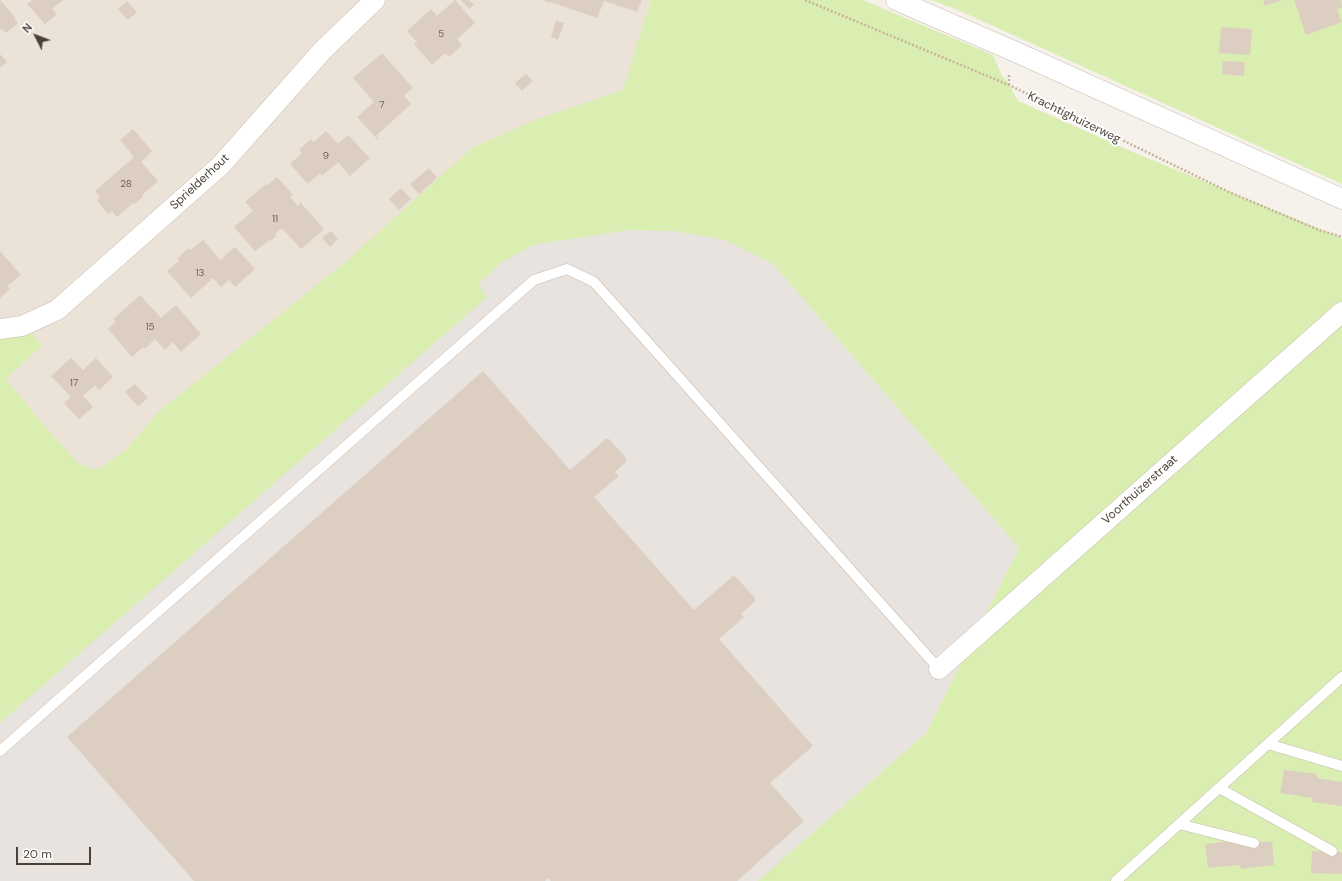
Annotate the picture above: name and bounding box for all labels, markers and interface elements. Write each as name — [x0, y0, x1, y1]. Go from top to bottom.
north arrow — [16, 16, 56, 56]
text: N — [19, 20, 35, 36]
house number: 5 — [438, 28, 444, 40]
street label: Krachtighuizerweg — [1025, 89, 1123, 147]
house number: 7 — [379, 99, 385, 111]
house number: 9 — [323, 150, 329, 162]
street label: Sprielderhout — [167, 151, 233, 213]
house number: 28 — [120, 178, 132, 190]
house number: 11 — [272, 213, 278, 225]
house number: 13 — [195, 267, 205, 279]
house number: 15 — [145, 321, 155, 333]
house number: 17 — [70, 377, 78, 389]
street label: Voorthuizerstraat — [1099, 452, 1181, 528]
scale bar — [18, 839, 93, 865]
text: 20 m — [23, 846, 52, 862]

